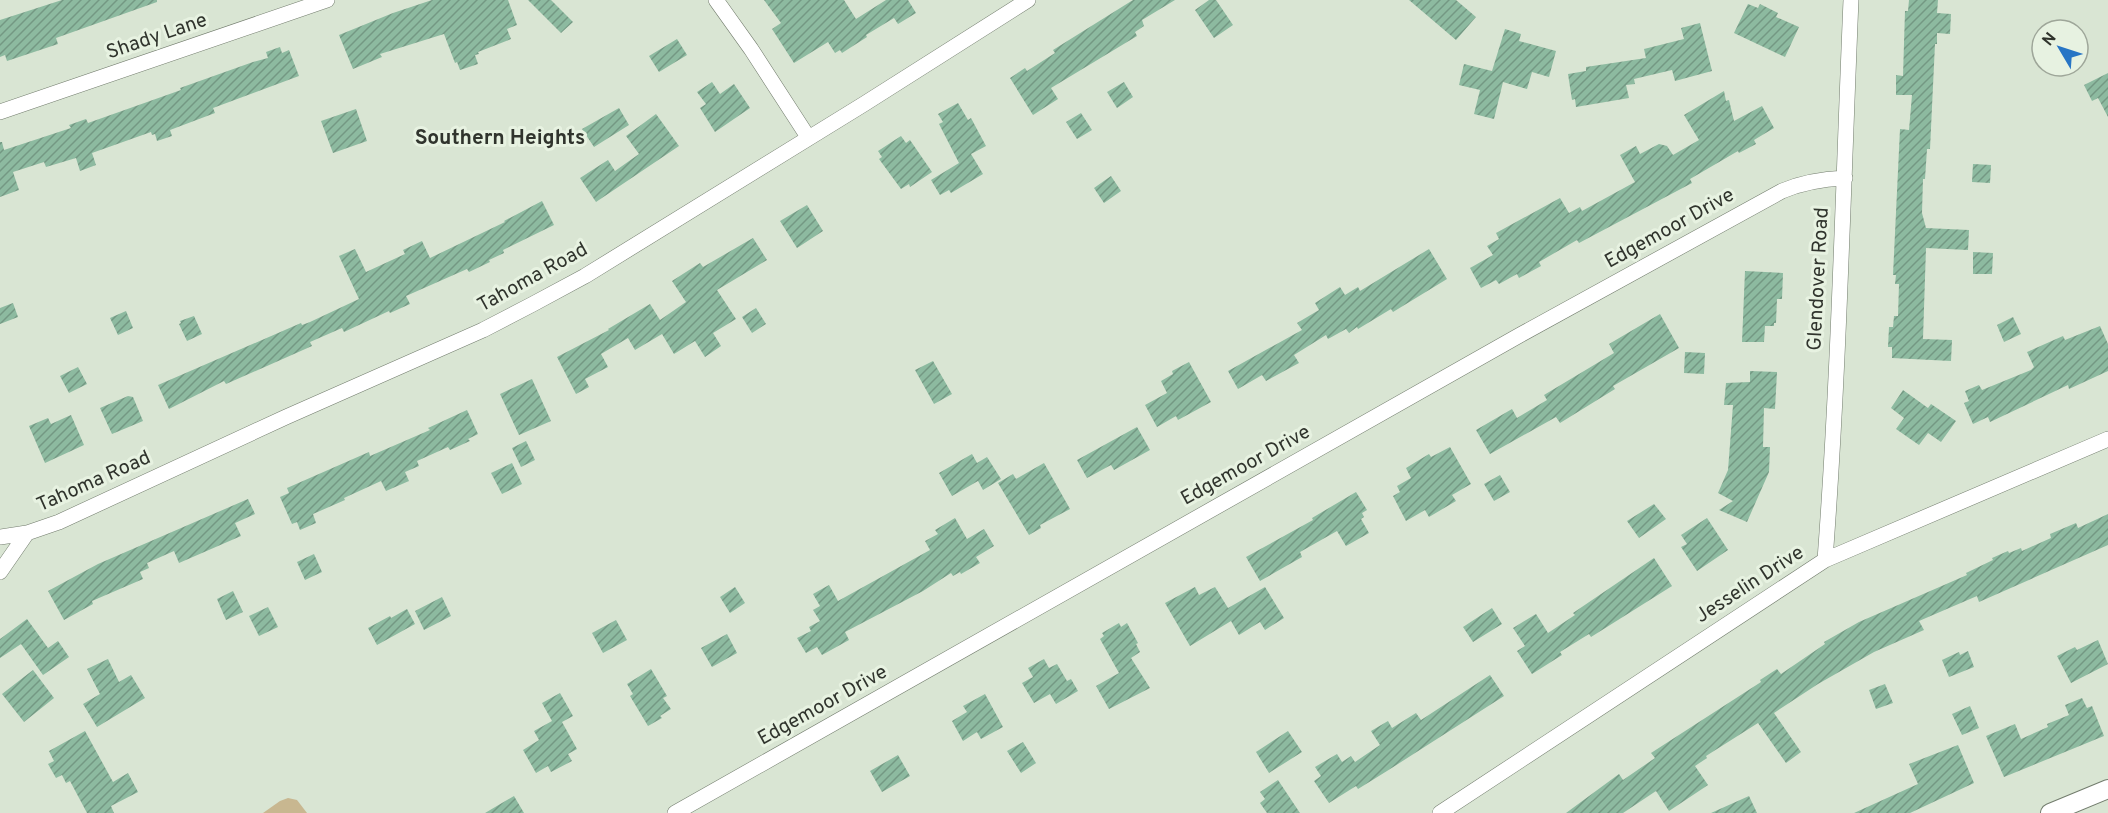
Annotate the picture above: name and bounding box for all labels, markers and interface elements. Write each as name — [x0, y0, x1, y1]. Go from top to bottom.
street label: Shady Lane — [103, 8, 211, 66]
north arrow — [2030, 18, 2090, 78]
text: N — [2039, 29, 2061, 51]
district label: Southern Heights — [415, 125, 585, 152]
street label: Edgemoor Drive — [1601, 183, 1739, 275]
street label: Glendover Road — [1802, 207, 1836, 351]
street label: Tahoma Road — [473, 237, 593, 319]
street label: Edgemoor Drive — [1177, 420, 1315, 512]
street label: Tahoma Road — [33, 445, 155, 519]
street label: Jesselin Drive — [1691, 540, 1809, 630]
street label: Edgemoor Drive — [754, 660, 892, 752]

